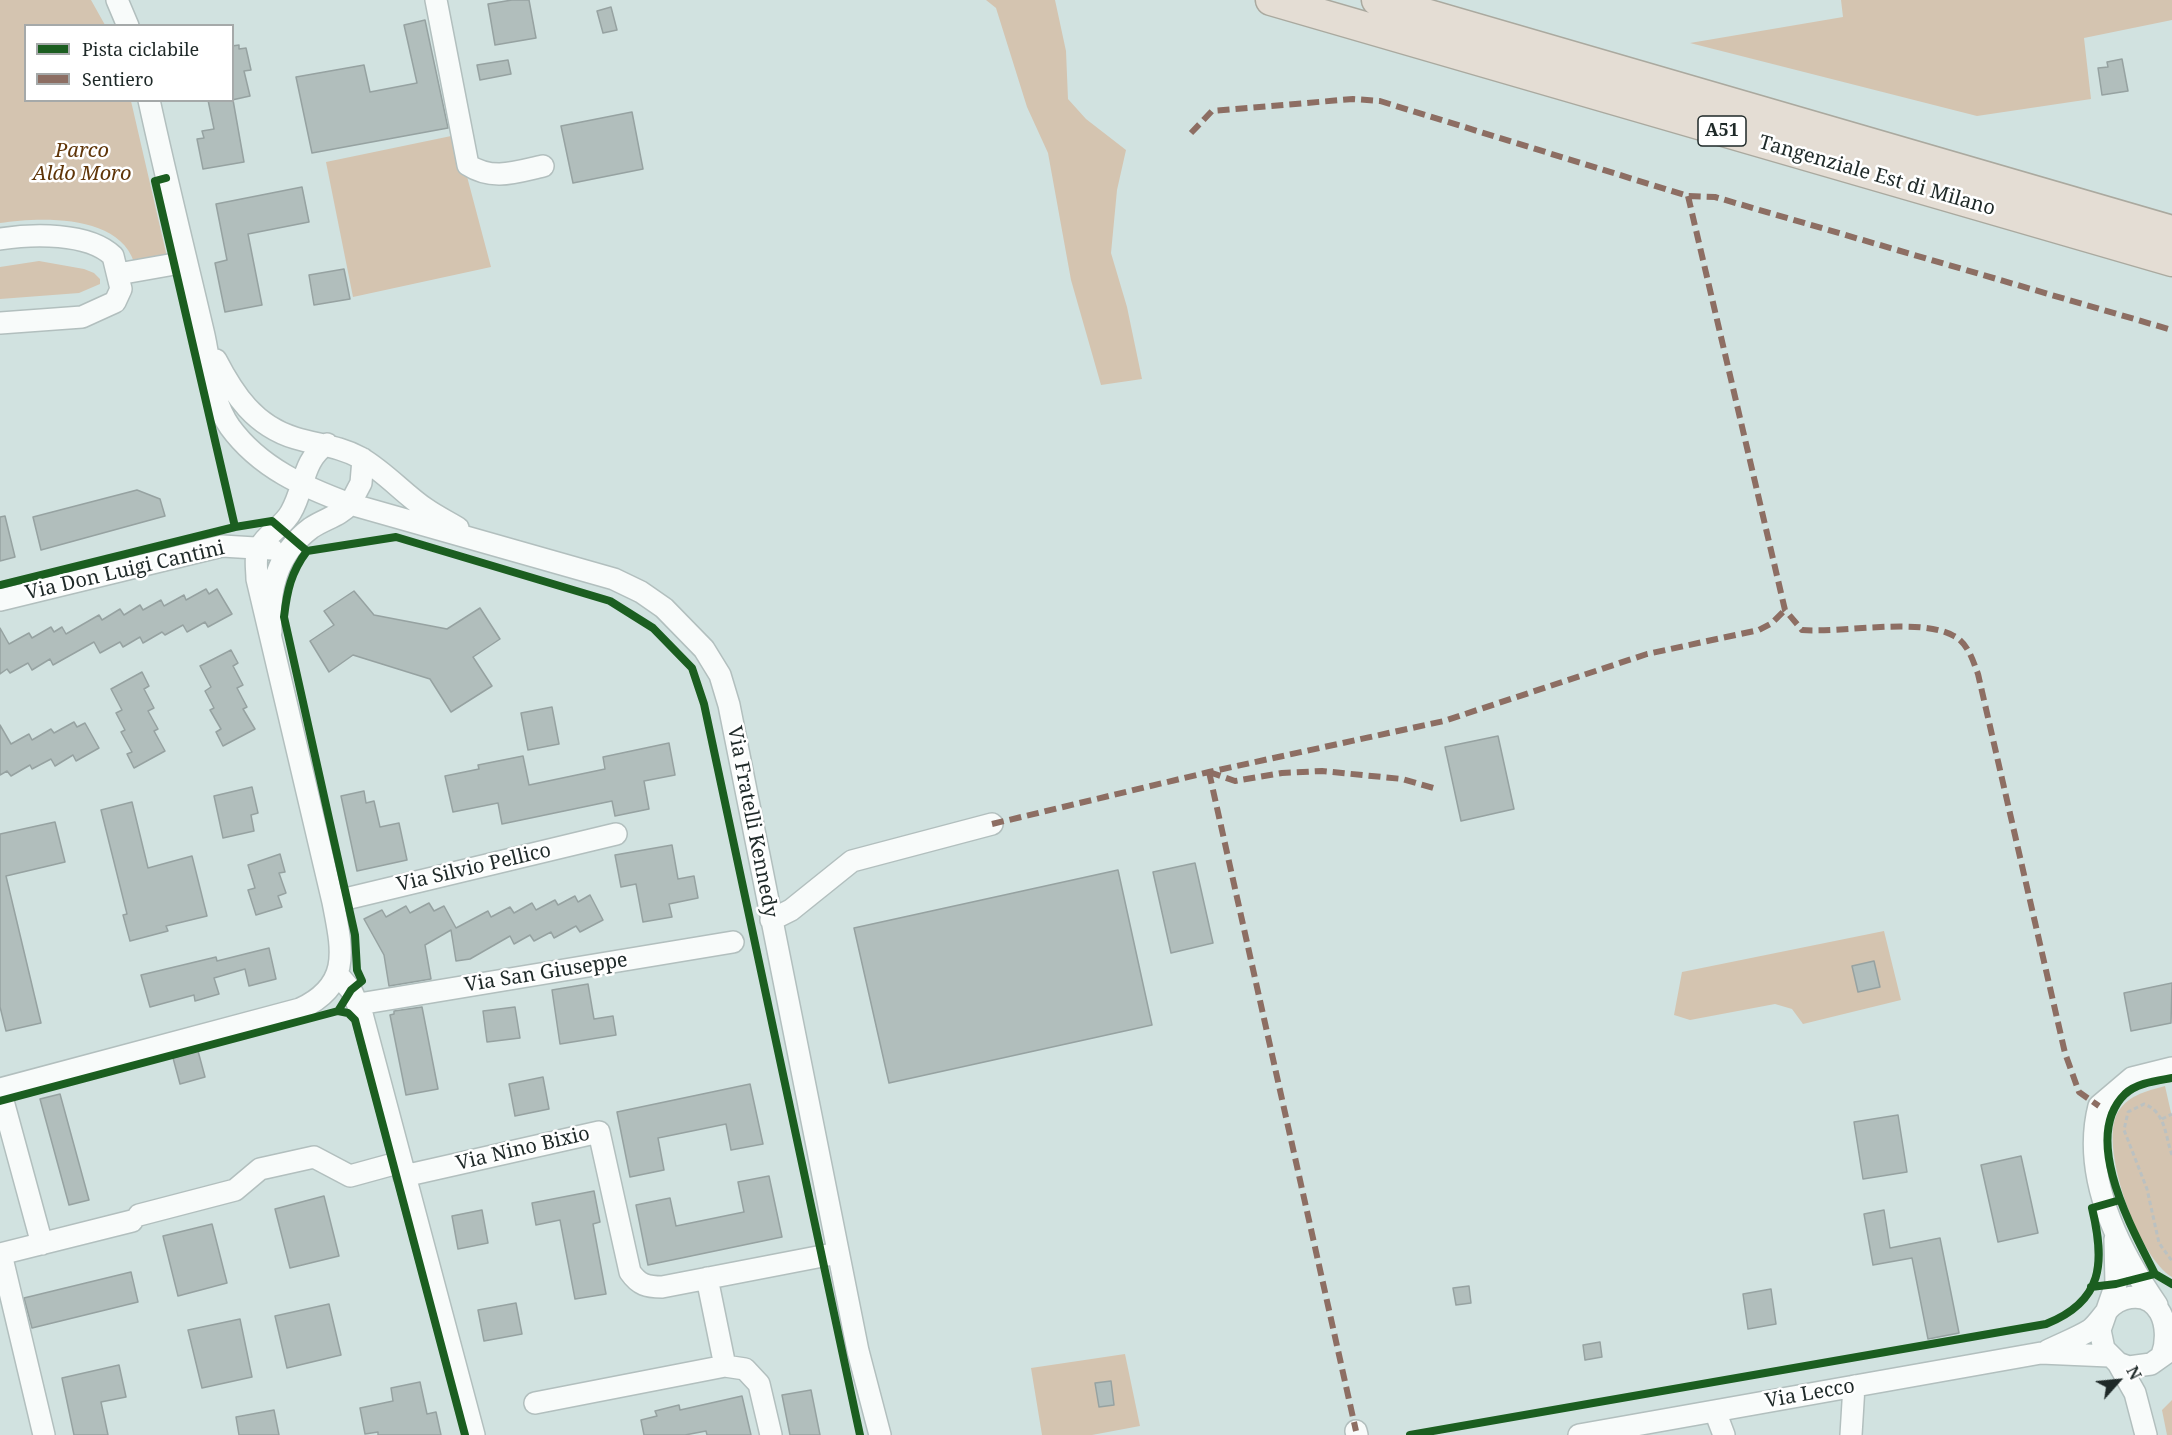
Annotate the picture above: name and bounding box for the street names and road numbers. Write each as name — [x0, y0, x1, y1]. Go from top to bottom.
road number: A51 — [1698, 116, 1746, 146]
street label: Tangenziale Est di Milano — [1756, 131, 1998, 221]
street label: Via Don Luigi Cantini — [23, 536, 227, 606]
street label: Via Fratelli Kennedy — [722, 724, 782, 920]
street label: Via Silvio Pellico — [395, 839, 553, 897]
street label: Via San Giuseppe — [463, 948, 629, 998]
street label: Via Nino Bixio — [454, 1122, 592, 1176]
street label: Via Lecco — [1763, 1374, 1857, 1414]

